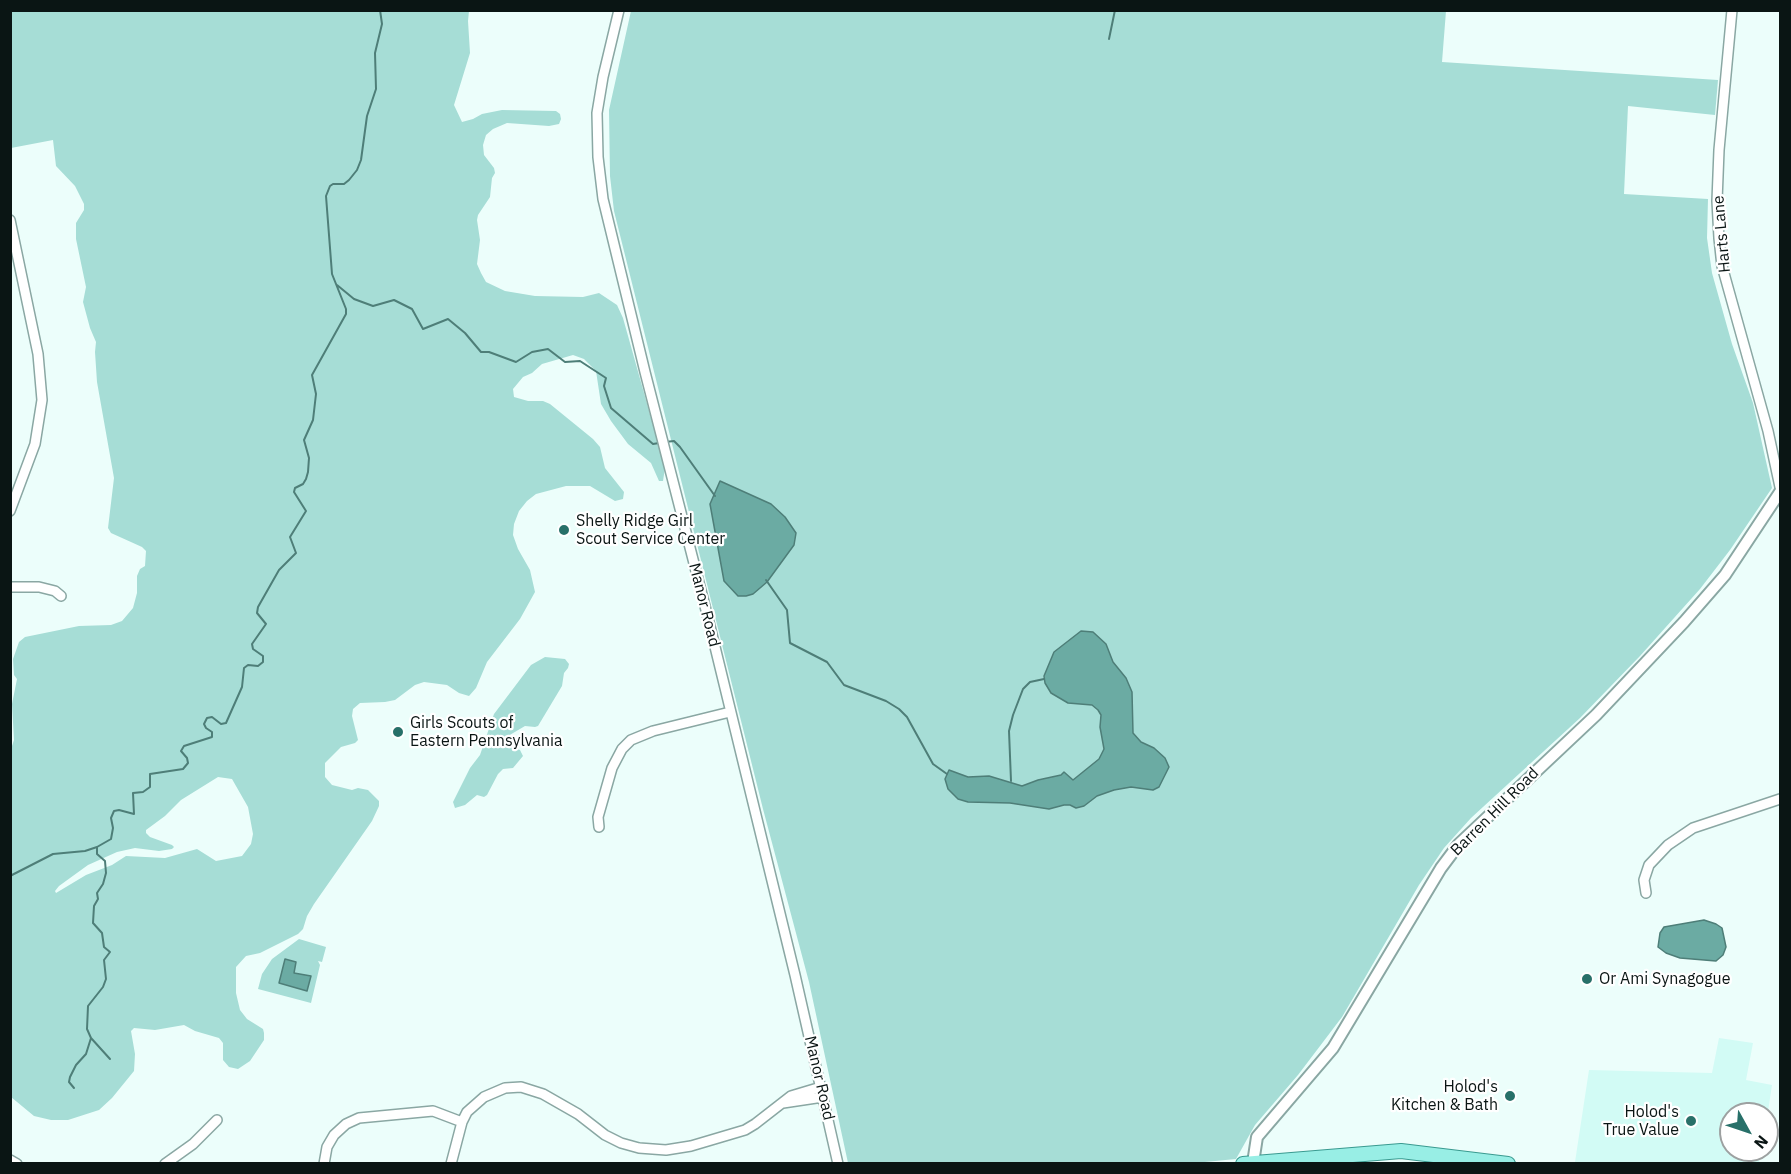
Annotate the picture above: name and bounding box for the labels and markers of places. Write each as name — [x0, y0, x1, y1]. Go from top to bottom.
place label: Shelly Ridge Girl Scout Service Center — [576, 511, 725, 549]
marker: Shelly Ridge Girl Scout Service Center — [557, 523, 571, 537]
place label: Girls Scouts of Eastern Pennsylvania — [410, 713, 563, 751]
marker: Girls Scouts of Eastern Pennsylvania — [391, 725, 405, 739]
place label: Or Ami Synagogue — [1599, 969, 1730, 989]
marker: Or Ami Synagogue — [1580, 972, 1594, 986]
place label: Holod's Kitchen & Bath — [1391, 1077, 1498, 1115]
marker: Holod's Kitchen & Bath — [1503, 1089, 1517, 1103]
place label: Holod's True Value — [1603, 1102, 1679, 1140]
marker: Holod's True Value — [1684, 1114, 1698, 1128]

